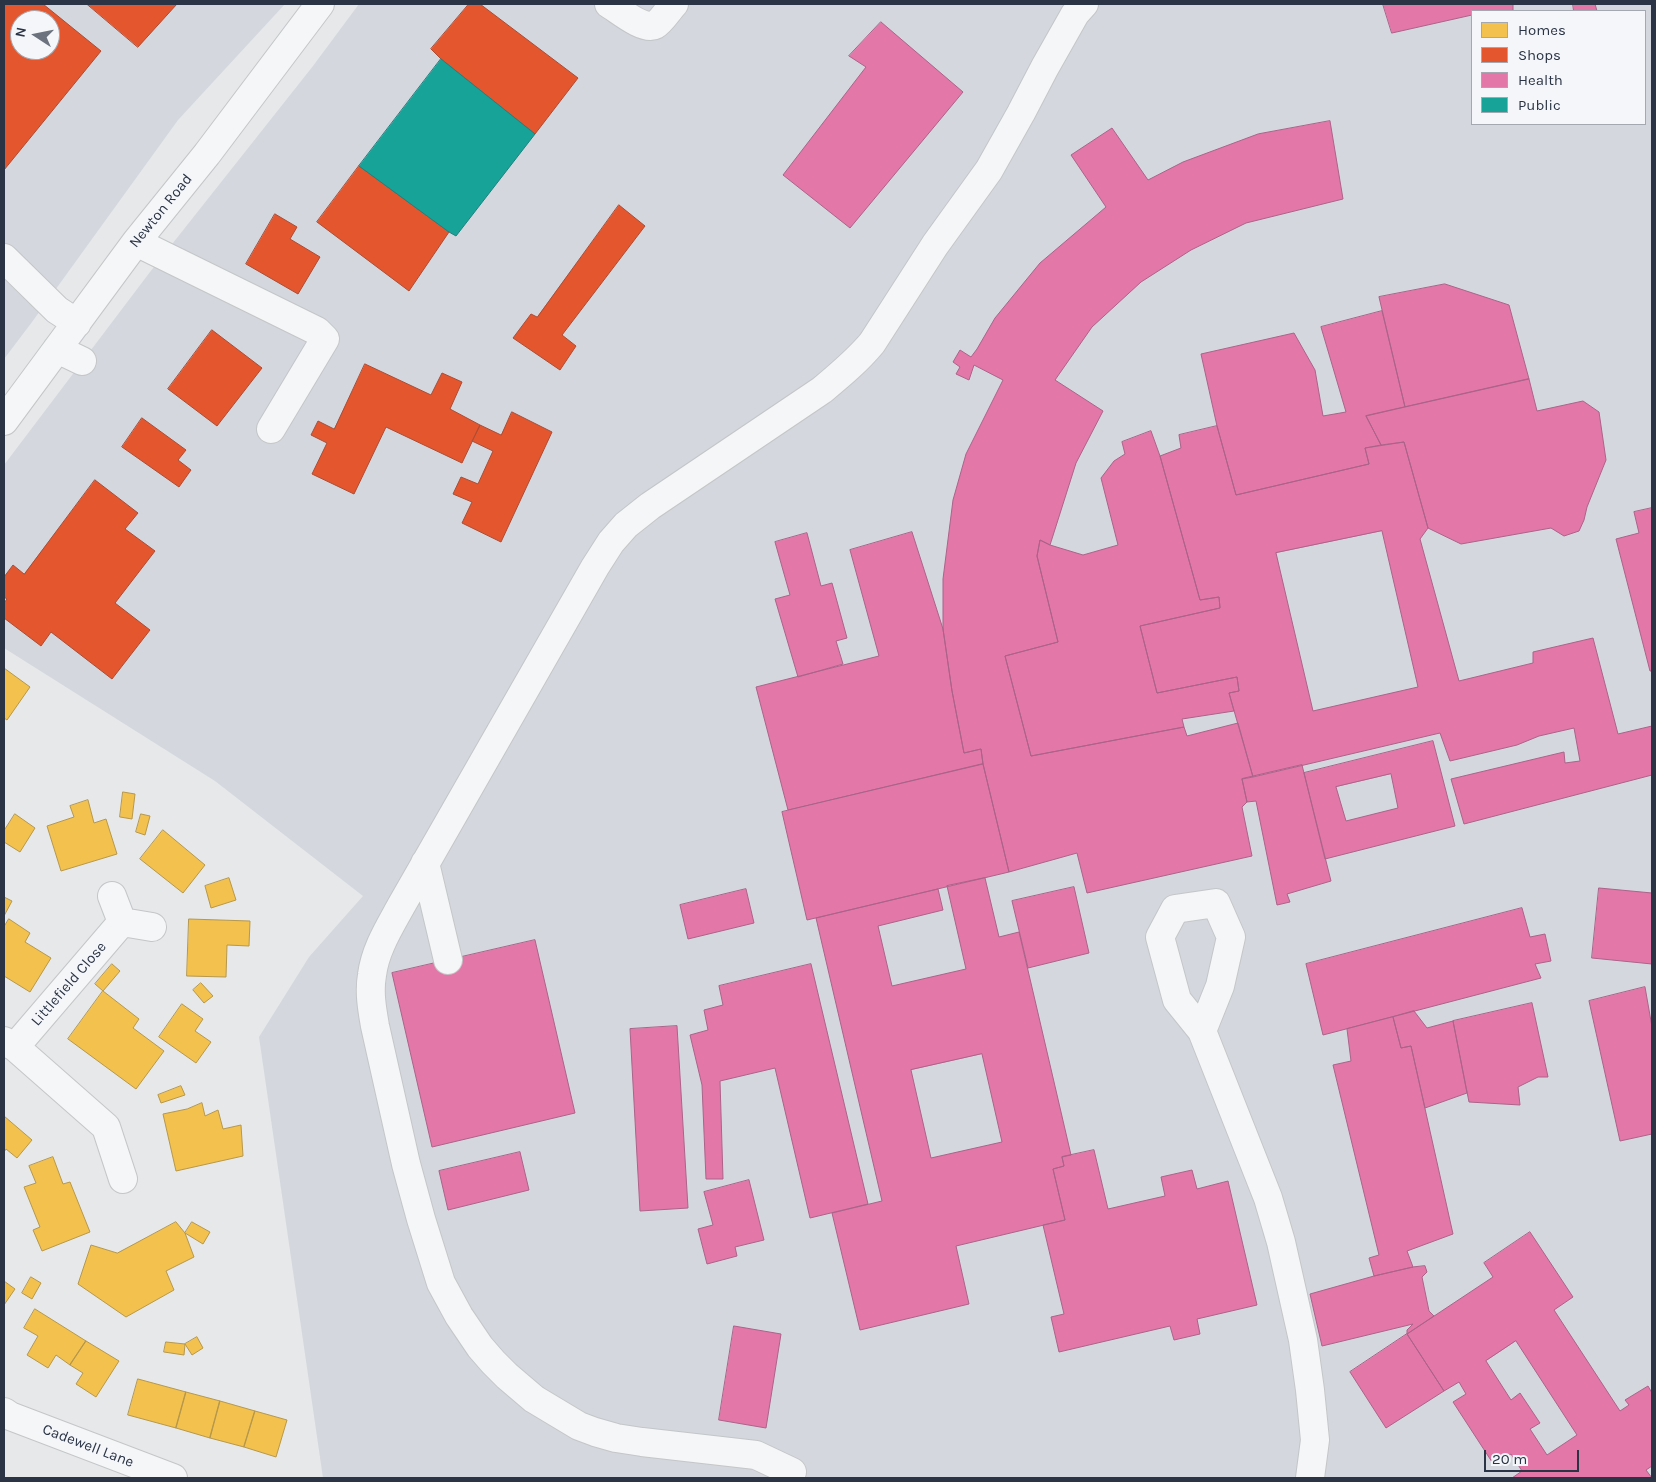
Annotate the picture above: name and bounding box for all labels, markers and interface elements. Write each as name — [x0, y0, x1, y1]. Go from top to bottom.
north arrow — [10, 10, 60, 60]
legend — [1471, 10, 1646, 125]
text: Homes — [1518, 21, 1566, 39]
text: N — [11, 26, 30, 39]
text: Shops — [1518, 46, 1561, 64]
text: Health — [1518, 71, 1563, 89]
text: Public — [1518, 96, 1561, 114]
street label: Newton Road — [126, 170, 196, 252]
street label: Littlefield Close — [27, 938, 111, 1030]
street label: Cadewell Lane — [40, 1420, 136, 1472]
scale bar — [1486, 1440, 1581, 1472]
text: 20 m — [1492, 1450, 1527, 1468]

